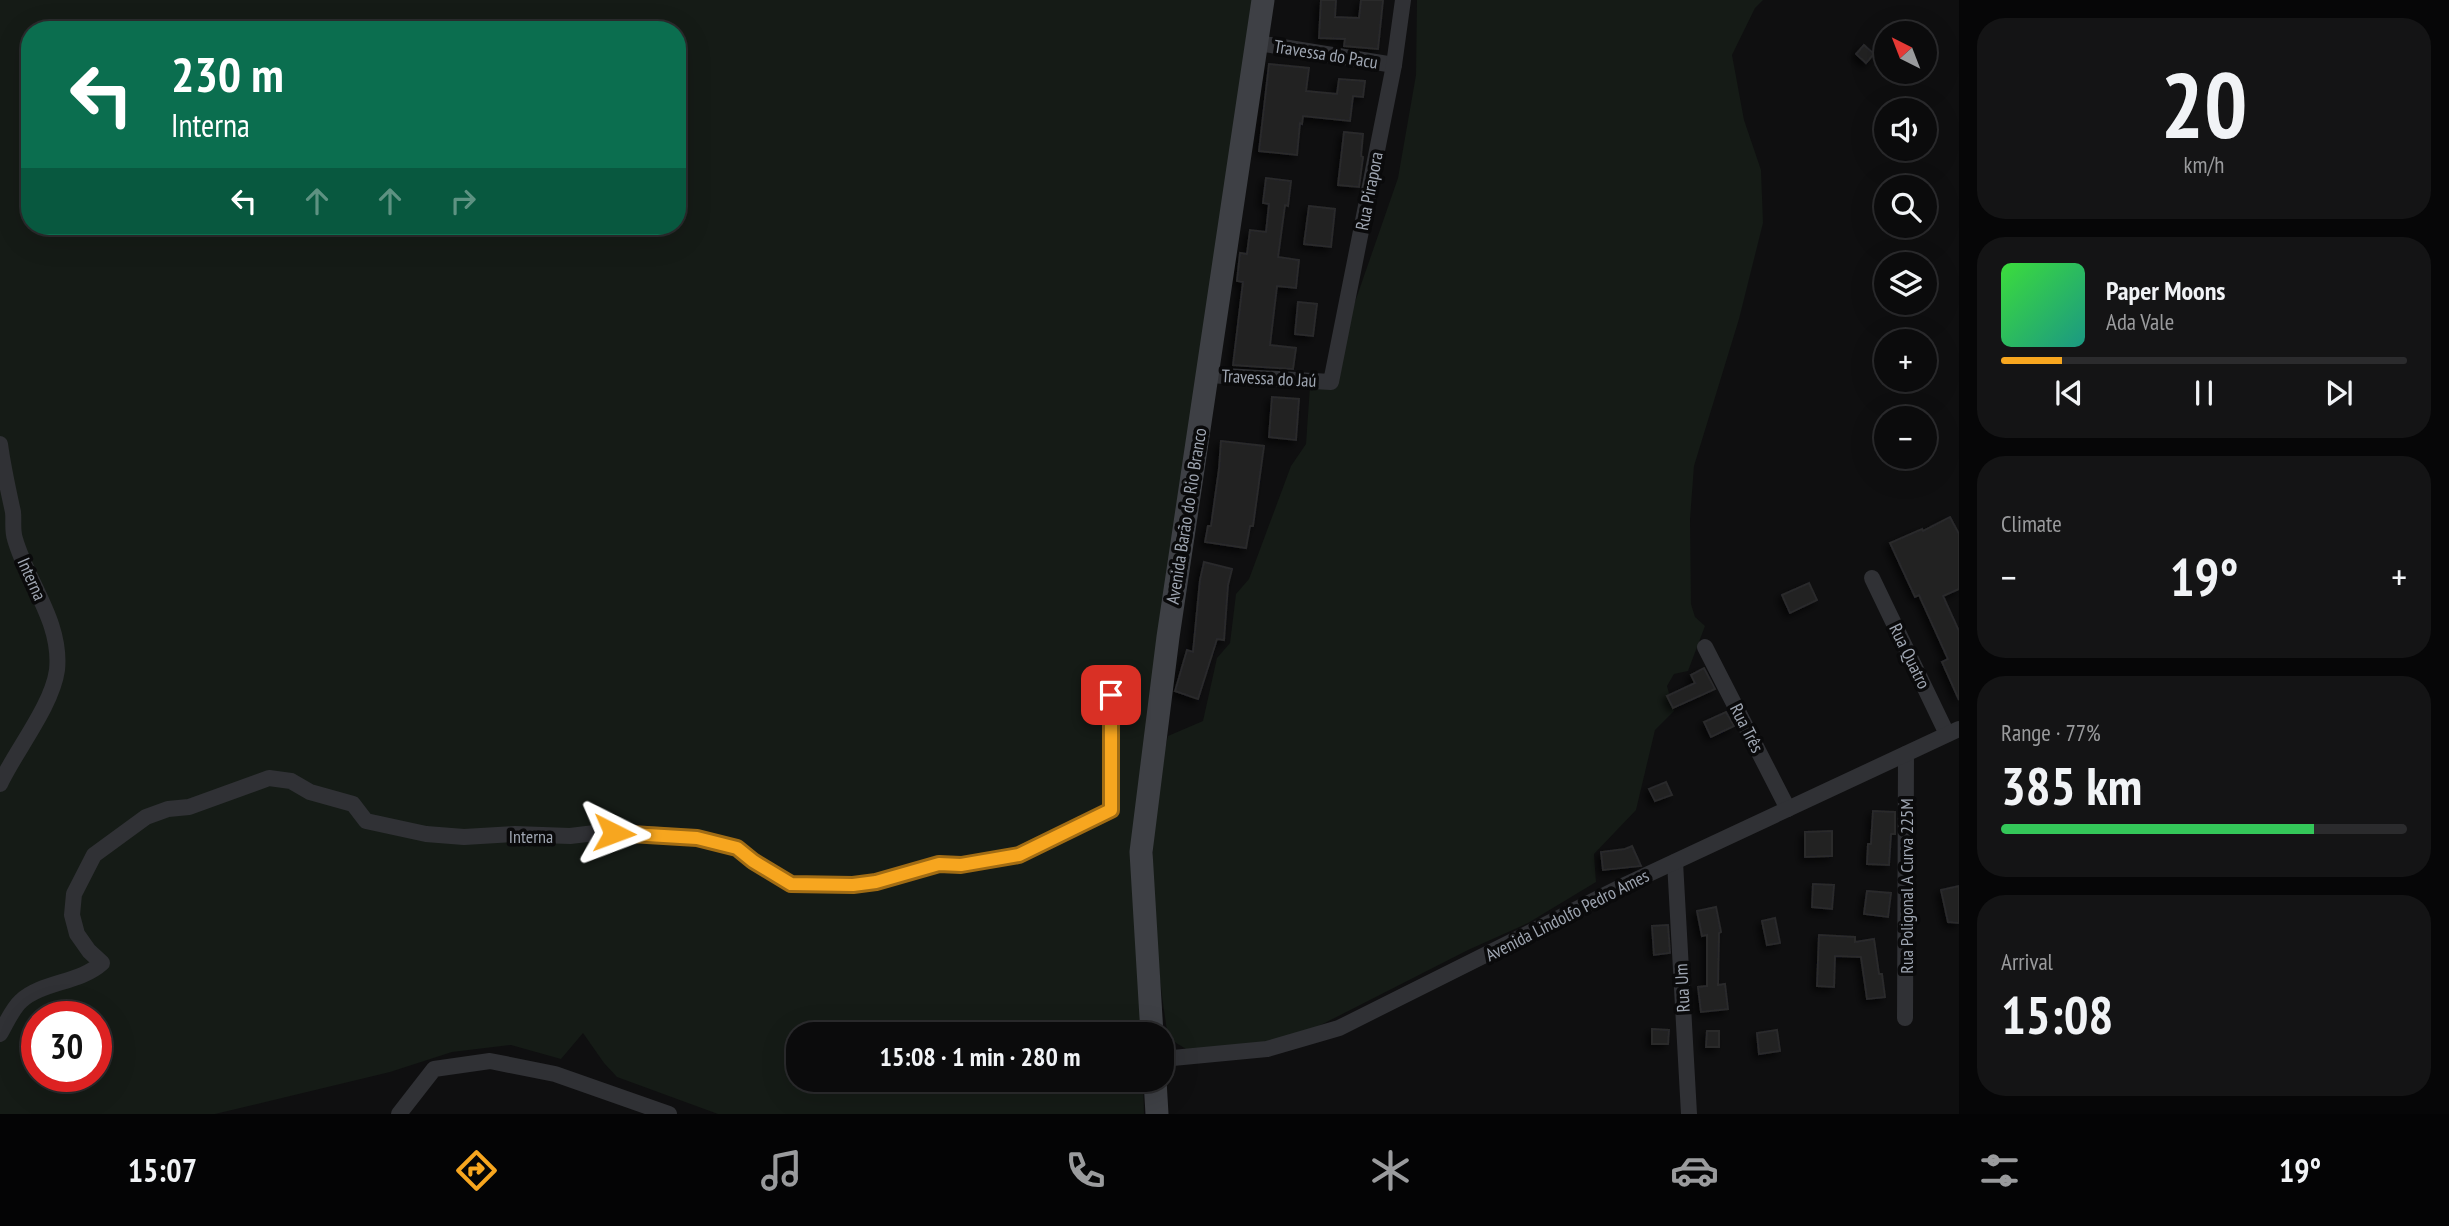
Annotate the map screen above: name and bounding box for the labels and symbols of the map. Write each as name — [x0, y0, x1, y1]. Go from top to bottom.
north arrow — [1874, 21, 1937, 84]
street label: Travessa do Pacu — [1273, 34, 1379, 74]
street label: Rua Pirapora — [1350, 150, 1388, 232]
street label: Travessa do Jaú — [1221, 364, 1317, 392]
street label: Avenida Barão do Rio Branco — [1161, 426, 1211, 606]
street label: Interna — [12, 554, 52, 604]
street label: Rua Quatro — [1884, 619, 1936, 693]
pin — [1081, 665, 1141, 725]
street label: Rua Três — [1725, 700, 1769, 756]
position arrow — [577, 796, 651, 870]
street label: Rua Poligonal A Curva 225M — [1895, 798, 1918, 974]
street label: Interna — [509, 825, 553, 848]
street label: Avenida Lindolfo Pedro Ames — [1481, 864, 1653, 966]
street label: Rua Um — [1669, 963, 1695, 1013]
speed limit sign: 30 — [21, 1001, 112, 1092]

